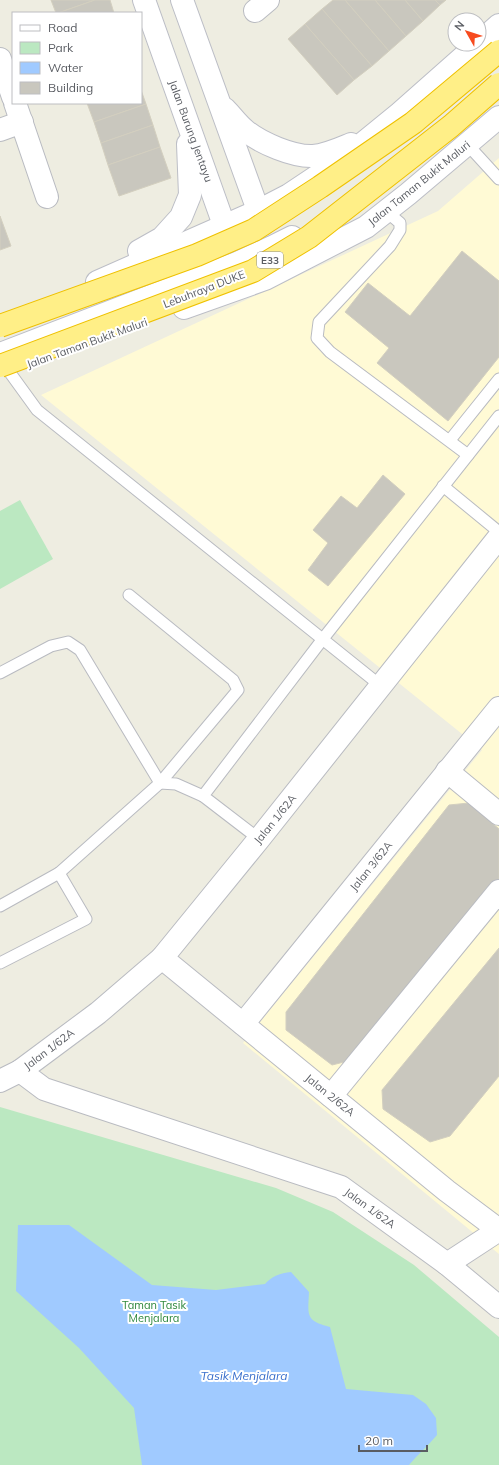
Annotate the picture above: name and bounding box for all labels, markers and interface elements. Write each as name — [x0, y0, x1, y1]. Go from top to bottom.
legend — [12, 12, 142, 104]
north arrow — [447, 12, 487, 52]
text: N — [451, 18, 467, 33]
text: Road — [48, 20, 77, 35]
text: Park — [48, 40, 74, 55]
text: Water — [48, 60, 84, 75]
street label: Jalan Burung Jentayu — [166, 78, 216, 184]
text: Building — [48, 80, 93, 95]
street label: Jalan Taman Bukit Maluri — [365, 138, 473, 228]
road number: E33 — [257, 252, 283, 268]
street label: Lebuhraya DUKE — [161, 267, 247, 311]
street label: Jalan Taman Bukit Maluri — [25, 315, 149, 371]
street label: Jalan 1/62A — [251, 791, 299, 847]
street label: Jalan 3/62A — [347, 838, 395, 894]
street label: Jalan 1/62A — [21, 1025, 77, 1073]
street label: Jalan 2/62A — [302, 1071, 358, 1119]
street label: Jalan 1/62A — [342, 1185, 398, 1231]
park label: Taman Tasik Menjalara — [122, 1298, 186, 1325]
water label: Tasik Menjalara — [200, 1368, 288, 1383]
scale bar — [359, 1427, 427, 1453]
text: 20 m — [365, 1433, 393, 1448]

